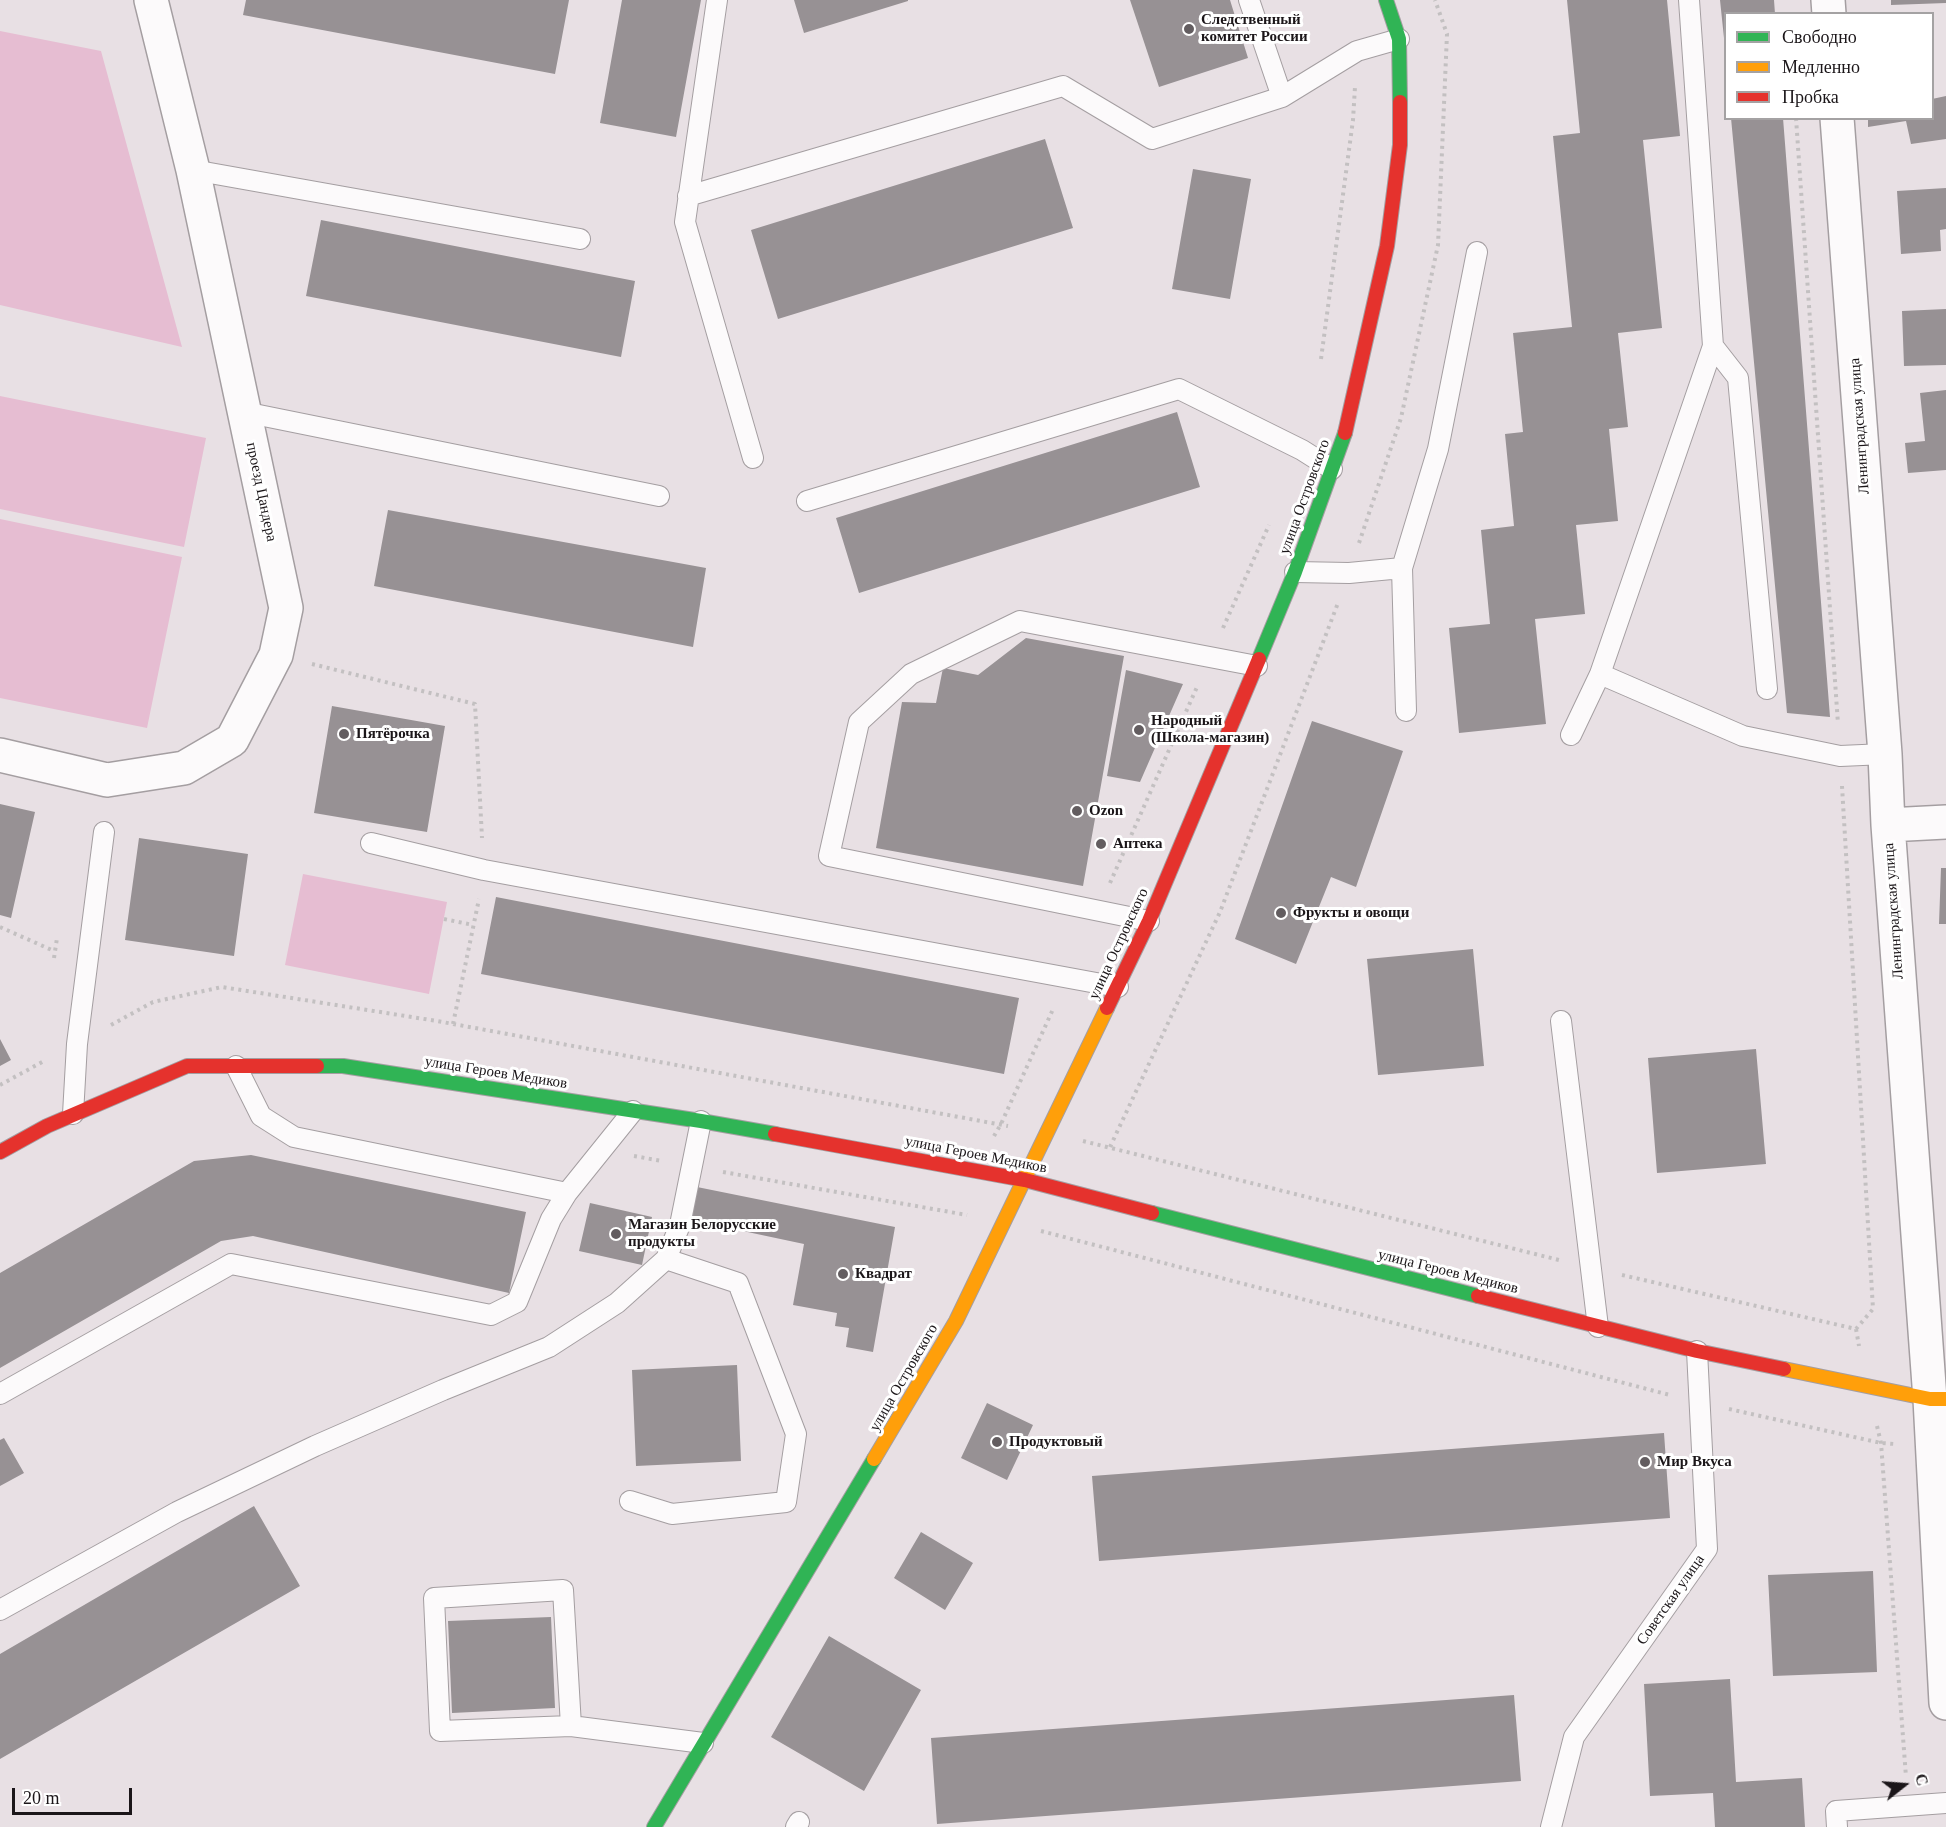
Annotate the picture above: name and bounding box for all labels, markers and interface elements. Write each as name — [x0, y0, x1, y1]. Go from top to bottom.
place label: Следственный комитет России — [1201, 11, 1308, 46]
legend — [1724, 12, 1934, 120]
marker: Следственный комитет России — [1182, 22, 1196, 36]
text: Свободно — [1782, 27, 1857, 47]
text: Медленно — [1782, 57, 1860, 77]
text: Пробка — [1782, 87, 1839, 107]
street label: Ленинградская улица — [1846, 357, 1874, 495]
street label: улица Островского — [1276, 437, 1334, 557]
street label: проезд Цандера — [242, 441, 280, 543]
place label: Народный (Школа-магазин) — [1151, 712, 1269, 747]
marker: Народный (Школа-магазин) — [1132, 723, 1146, 737]
place label: Пятёрочка — [356, 725, 430, 743]
marker: Пятёрочка — [337, 727, 351, 741]
place label: Ozon — [1089, 802, 1123, 820]
marker: Ozon — [1070, 804, 1084, 818]
place label: Аптека — [1113, 835, 1162, 853]
marker: Аптека — [1094, 837, 1108, 851]
street label: Ленинградская улица — [1880, 842, 1908, 980]
street label: улица Островского — [1085, 885, 1153, 1003]
place label: Фрукты и овощи — [1293, 904, 1409, 922]
marker: Фрукты и овощи — [1274, 906, 1288, 920]
street label: улица Героев Медиков — [423, 1053, 569, 1093]
street label: улица Героев Медиков — [904, 1132, 1048, 1178]
place label: Магазин Белорусские продукты — [628, 1216, 776, 1251]
marker: Магазин Белорусские продукты — [609, 1227, 623, 1241]
street label: улица Героев Медиков — [1376, 1246, 1520, 1298]
place label: Квадрат — [855, 1265, 912, 1283]
marker: Квадрат — [836, 1267, 850, 1281]
street label: улица Островского — [866, 1321, 942, 1435]
place label: Продуктовый — [1009, 1433, 1103, 1451]
marker: Продуктовый — [990, 1435, 1004, 1449]
place label: Мир Вкуса — [1657, 1453, 1732, 1471]
marker: Мир Вкуса — [1638, 1455, 1652, 1469]
street label: Советская улица — [1633, 1551, 1709, 1649]
north arrow — [1874, 1755, 1934, 1815]
text: С — [1912, 1772, 1932, 1788]
scale bar — [15, 1776, 135, 1814]
text: 20 m — [23, 1788, 60, 1808]

